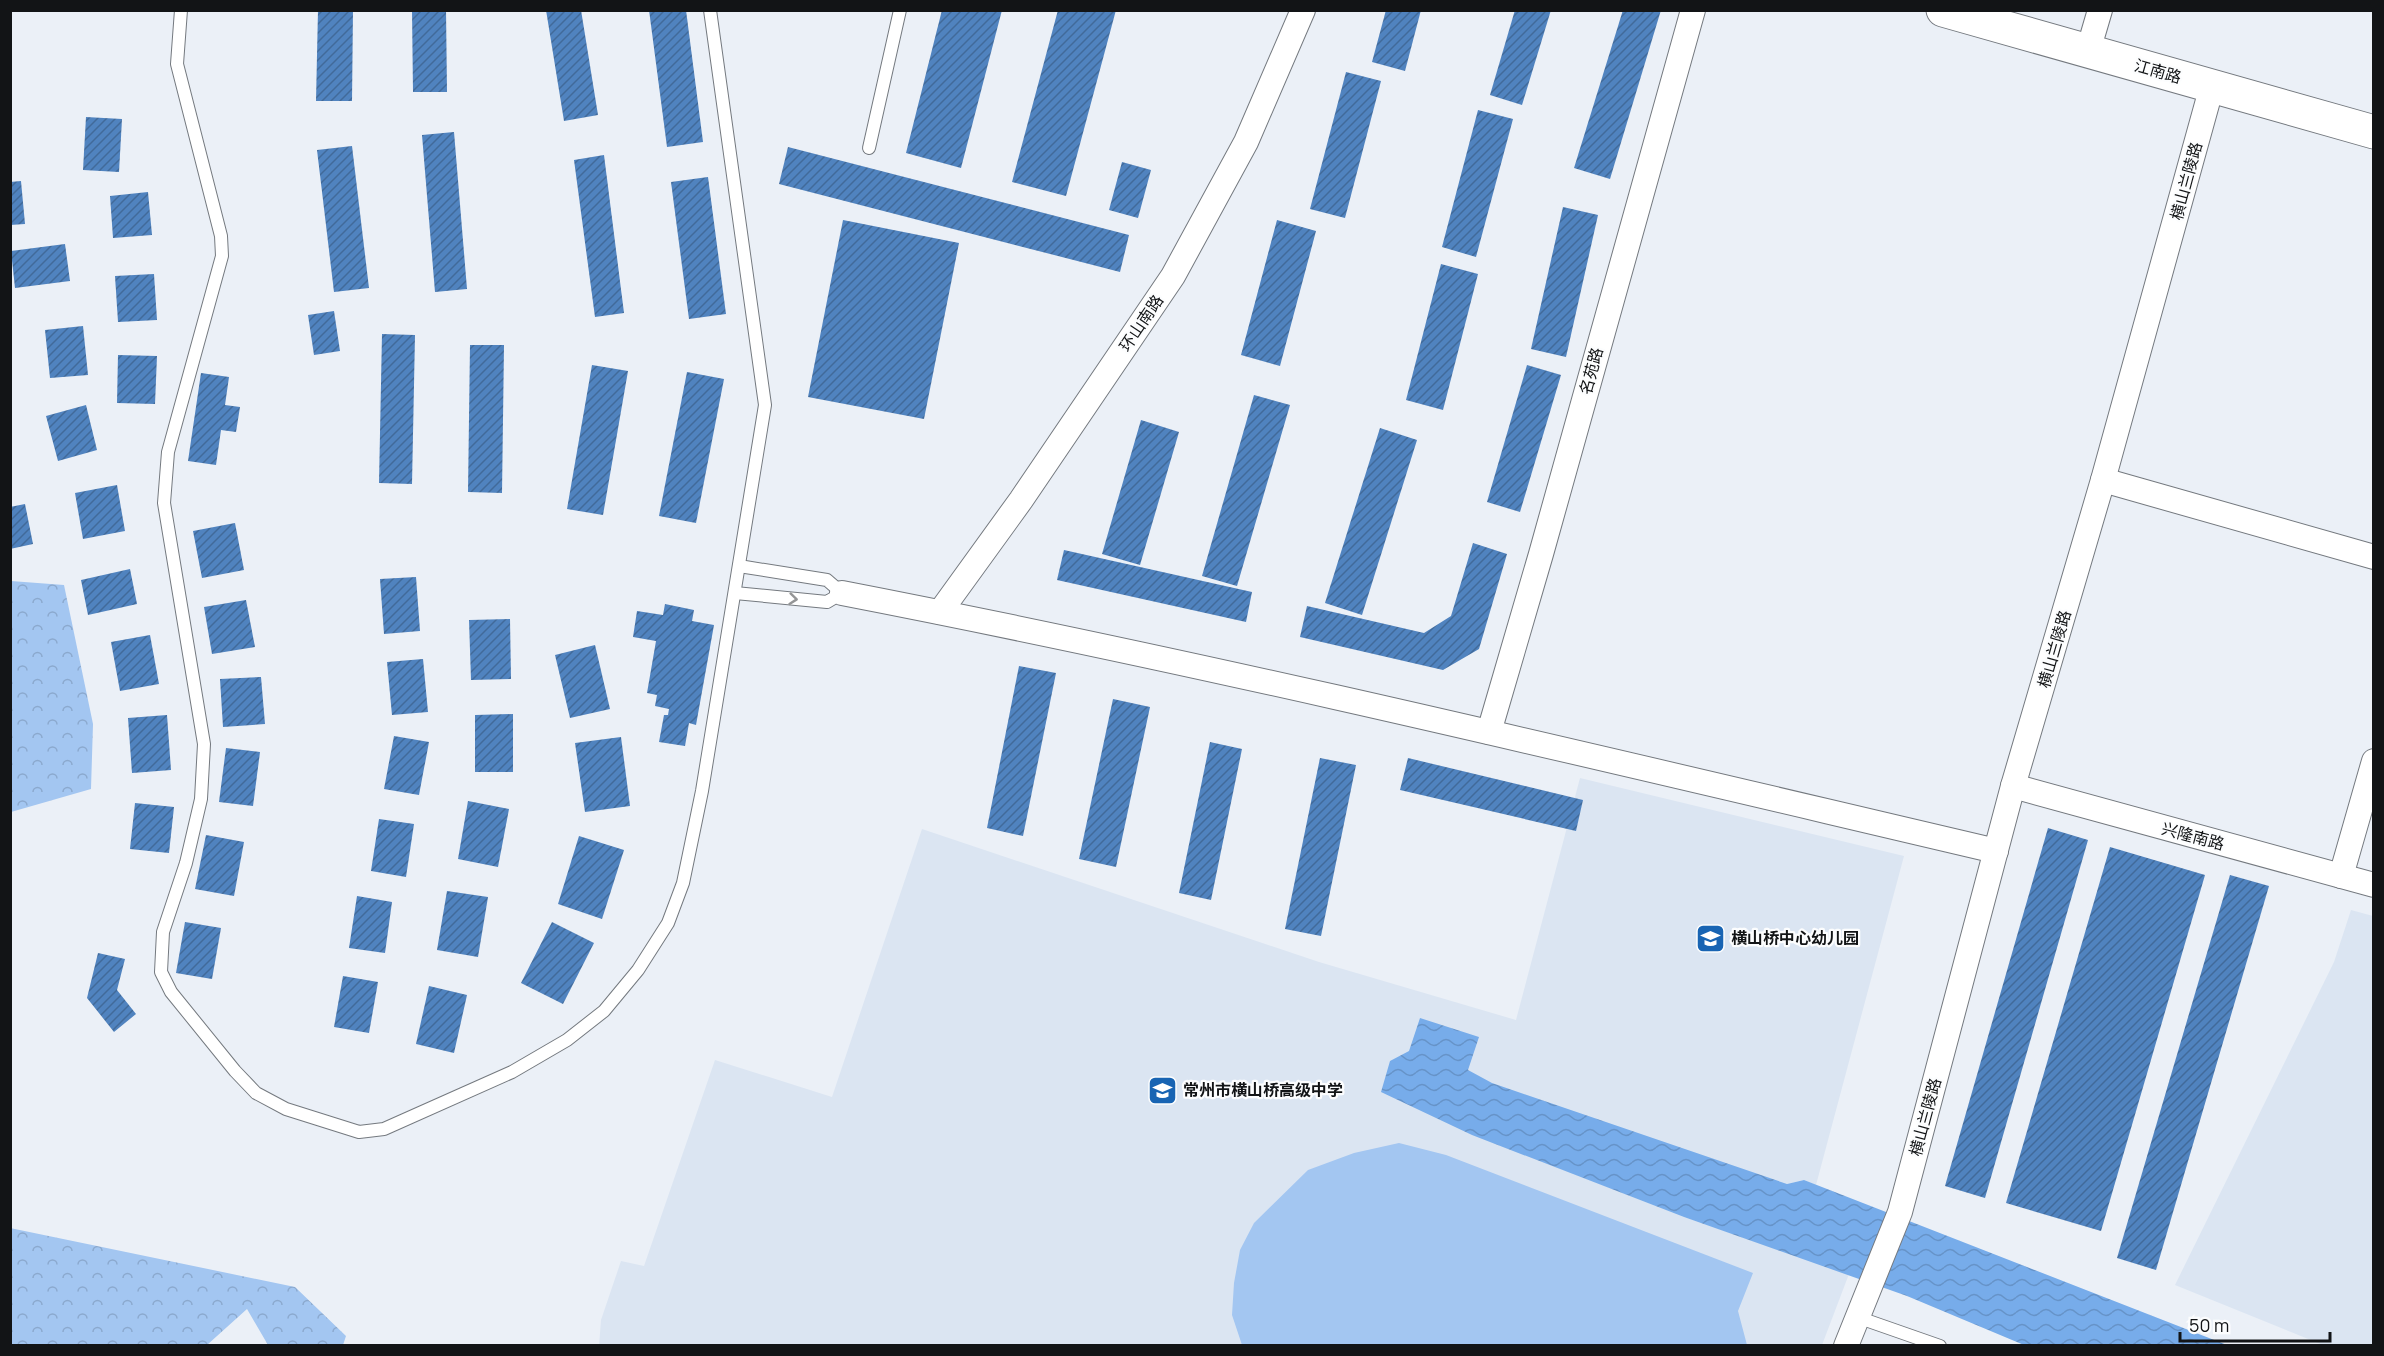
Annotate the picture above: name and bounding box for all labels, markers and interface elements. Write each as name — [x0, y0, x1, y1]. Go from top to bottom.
street label: 江南路 — [2132, 54, 2184, 88]
street label: 横山兰陵路 — [2165, 140, 2207, 222]
street label: 环山南路 — [1114, 290, 1168, 356]
street label: 名苑路 — [1574, 345, 1608, 397]
one-way arrow — [788, 592, 797, 605]
street label: 横山兰陵路 — [2032, 608, 2076, 690]
street label: 兴隆南路 — [2159, 817, 2227, 855]
school or university icon: 横山桥中心幼儿园 — [1694, 922, 1726, 954]
place label: 横山桥中心幼儿园 — [1731, 927, 1859, 949]
school or university icon: 常州市横山桥高级中学 — [1146, 1074, 1178, 1106]
street label: 横山兰陵路 — [1904, 1076, 1946, 1158]
place label: 常州市横山桥高级中学 — [1183, 1079, 1343, 1101]
scale bar — [2180, 1305, 2330, 1343]
text: 50 m — [2189, 1313, 2229, 1337]

